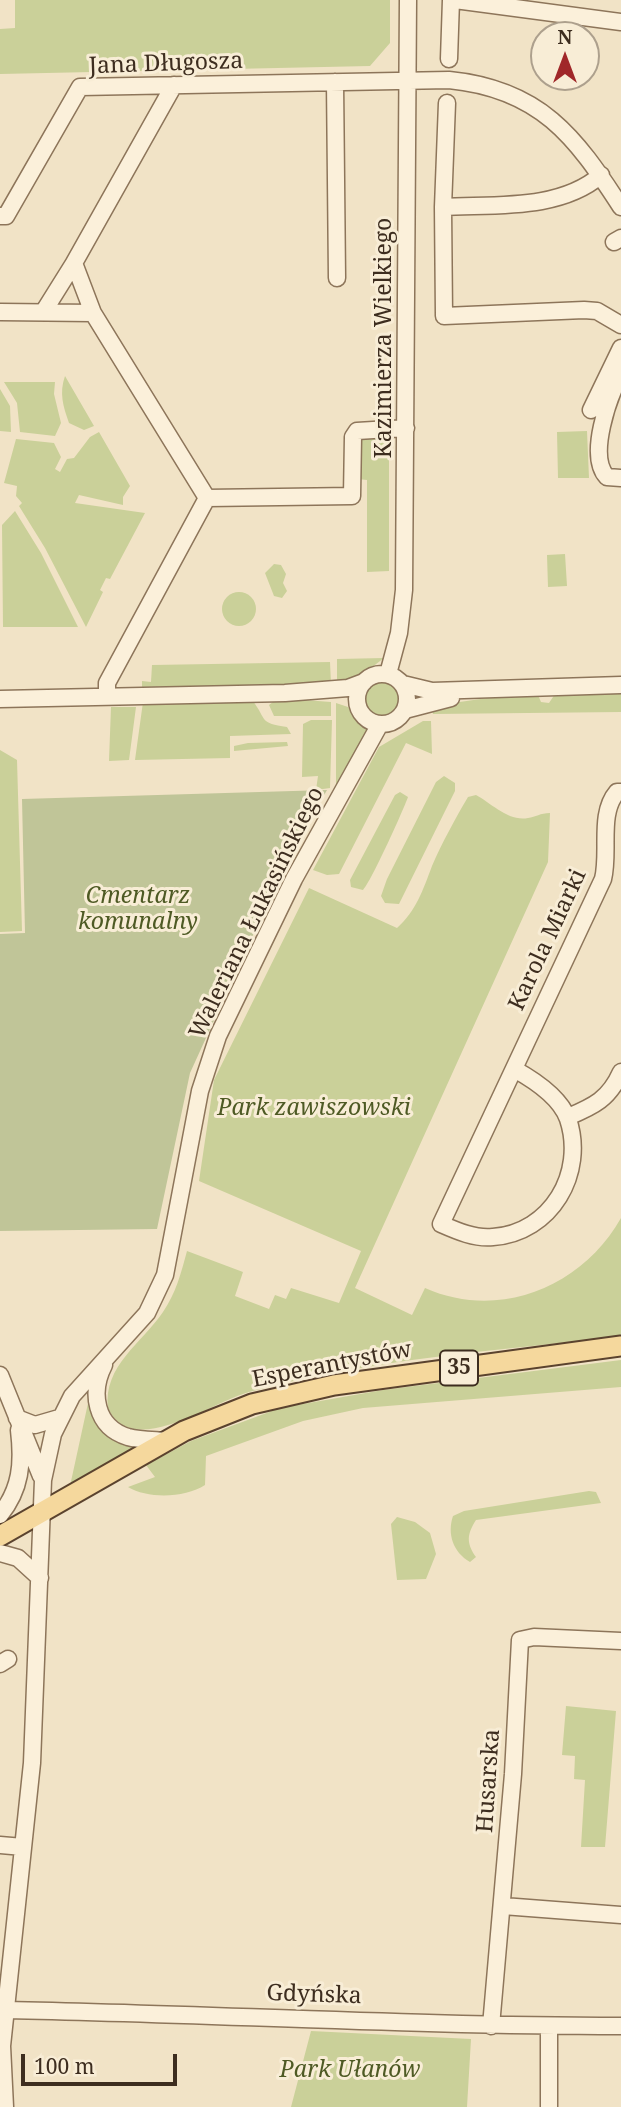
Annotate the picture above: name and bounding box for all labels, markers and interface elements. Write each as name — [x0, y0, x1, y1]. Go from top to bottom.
north arrow — [530, 21, 600, 91]
text: N — [558, 24, 572, 50]
street label: Jana Długosza — [88, 48, 244, 80]
street label: Kazimierza Wielkiego — [370, 218, 398, 458]
street label: Waleriana Łukasińskiego — [184, 783, 330, 1043]
street label: Karola Miarki — [503, 865, 593, 1015]
park label: Cmentarz komunalny — [78, 882, 198, 936]
park label: Park zawiszowski — [217, 1094, 411, 1122]
street label: Esperantystów — [250, 1336, 414, 1394]
road number: 35 — [440, 1350, 478, 1386]
street label: Husarska — [472, 1728, 506, 1834]
street label: Gdyńska — [266, 1980, 362, 2010]
scale bar — [24, 2040, 180, 2084]
text: 100 m — [34, 2052, 95, 2080]
park label: Park Ułanów — [280, 2056, 420, 2084]

